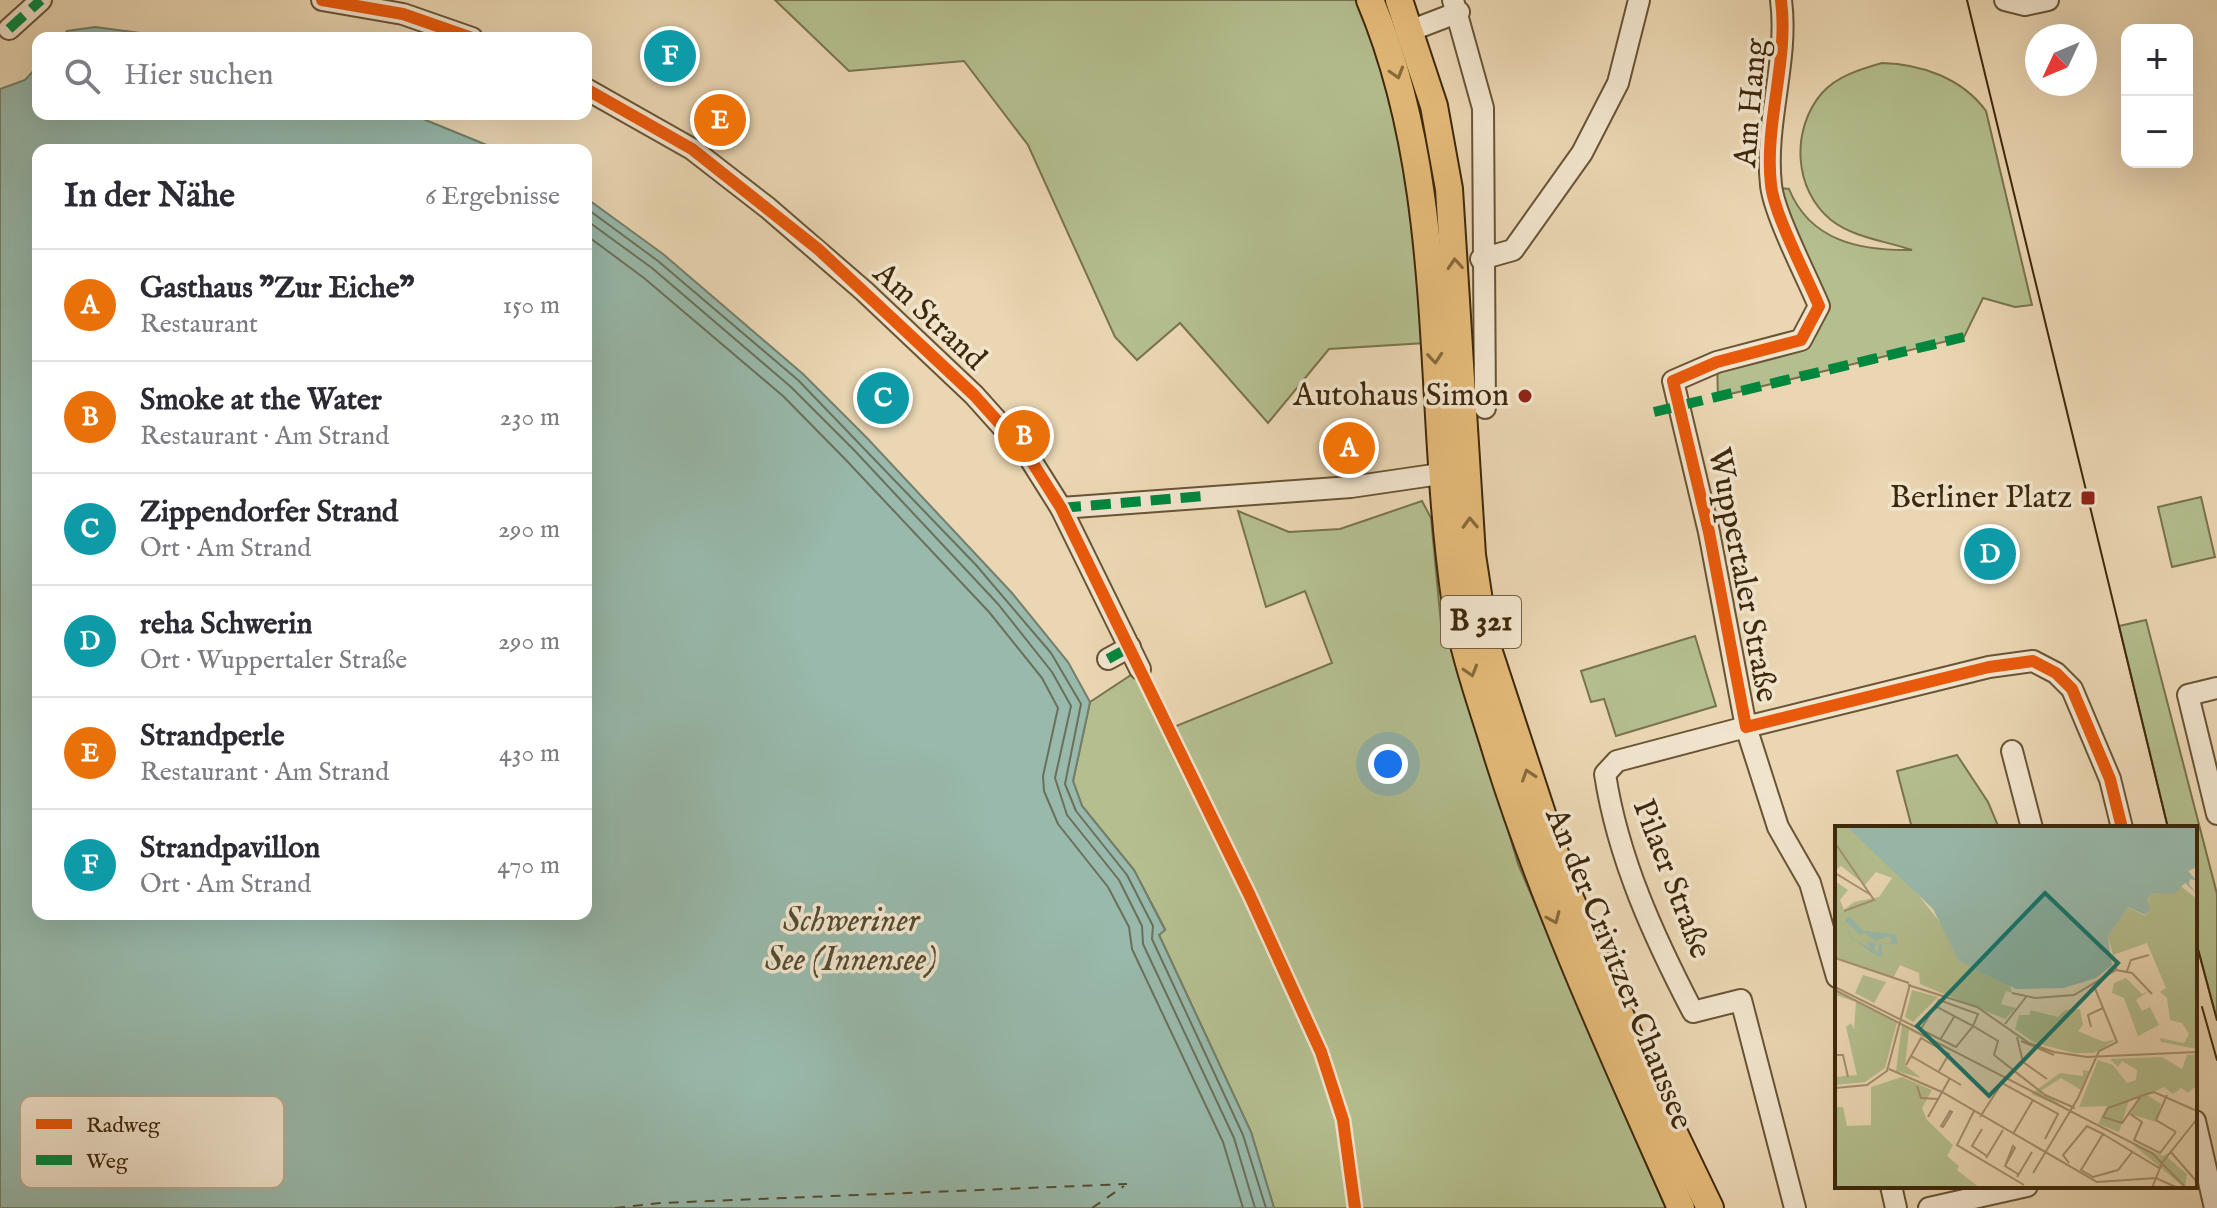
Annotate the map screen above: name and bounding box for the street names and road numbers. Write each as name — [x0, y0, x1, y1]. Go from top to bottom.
street label: Am Hang — [1726, 36, 1778, 170]
street label: Am Strand — [863, 253, 995, 381]
street label: Wuppertaler Straße — [1697, 444, 1787, 706]
road number: B 321 — [1441, 596, 1521, 648]
street label: Pilaer Straße — [1622, 794, 1720, 964]
street label: An der Crivitzer Chaussee — [1534, 801, 1701, 1136]

